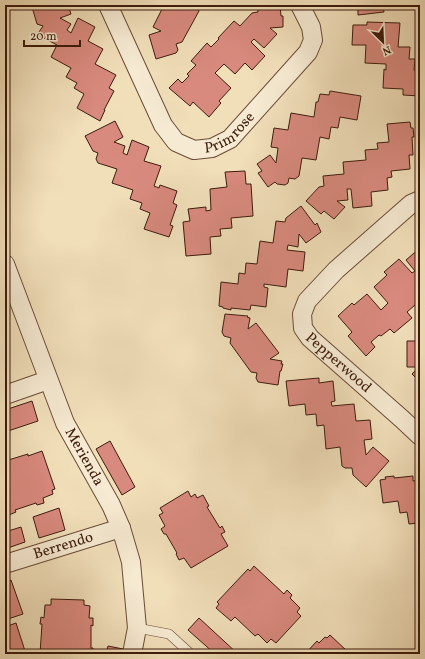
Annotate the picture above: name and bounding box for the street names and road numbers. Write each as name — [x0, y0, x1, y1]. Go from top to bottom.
street label: Primrose — [203, 107, 260, 159]
street label: Pepperwood — [300, 328, 376, 398]
street label: Merienda — [59, 424, 109, 490]
street label: Berrendo — [31, 527, 96, 565]

